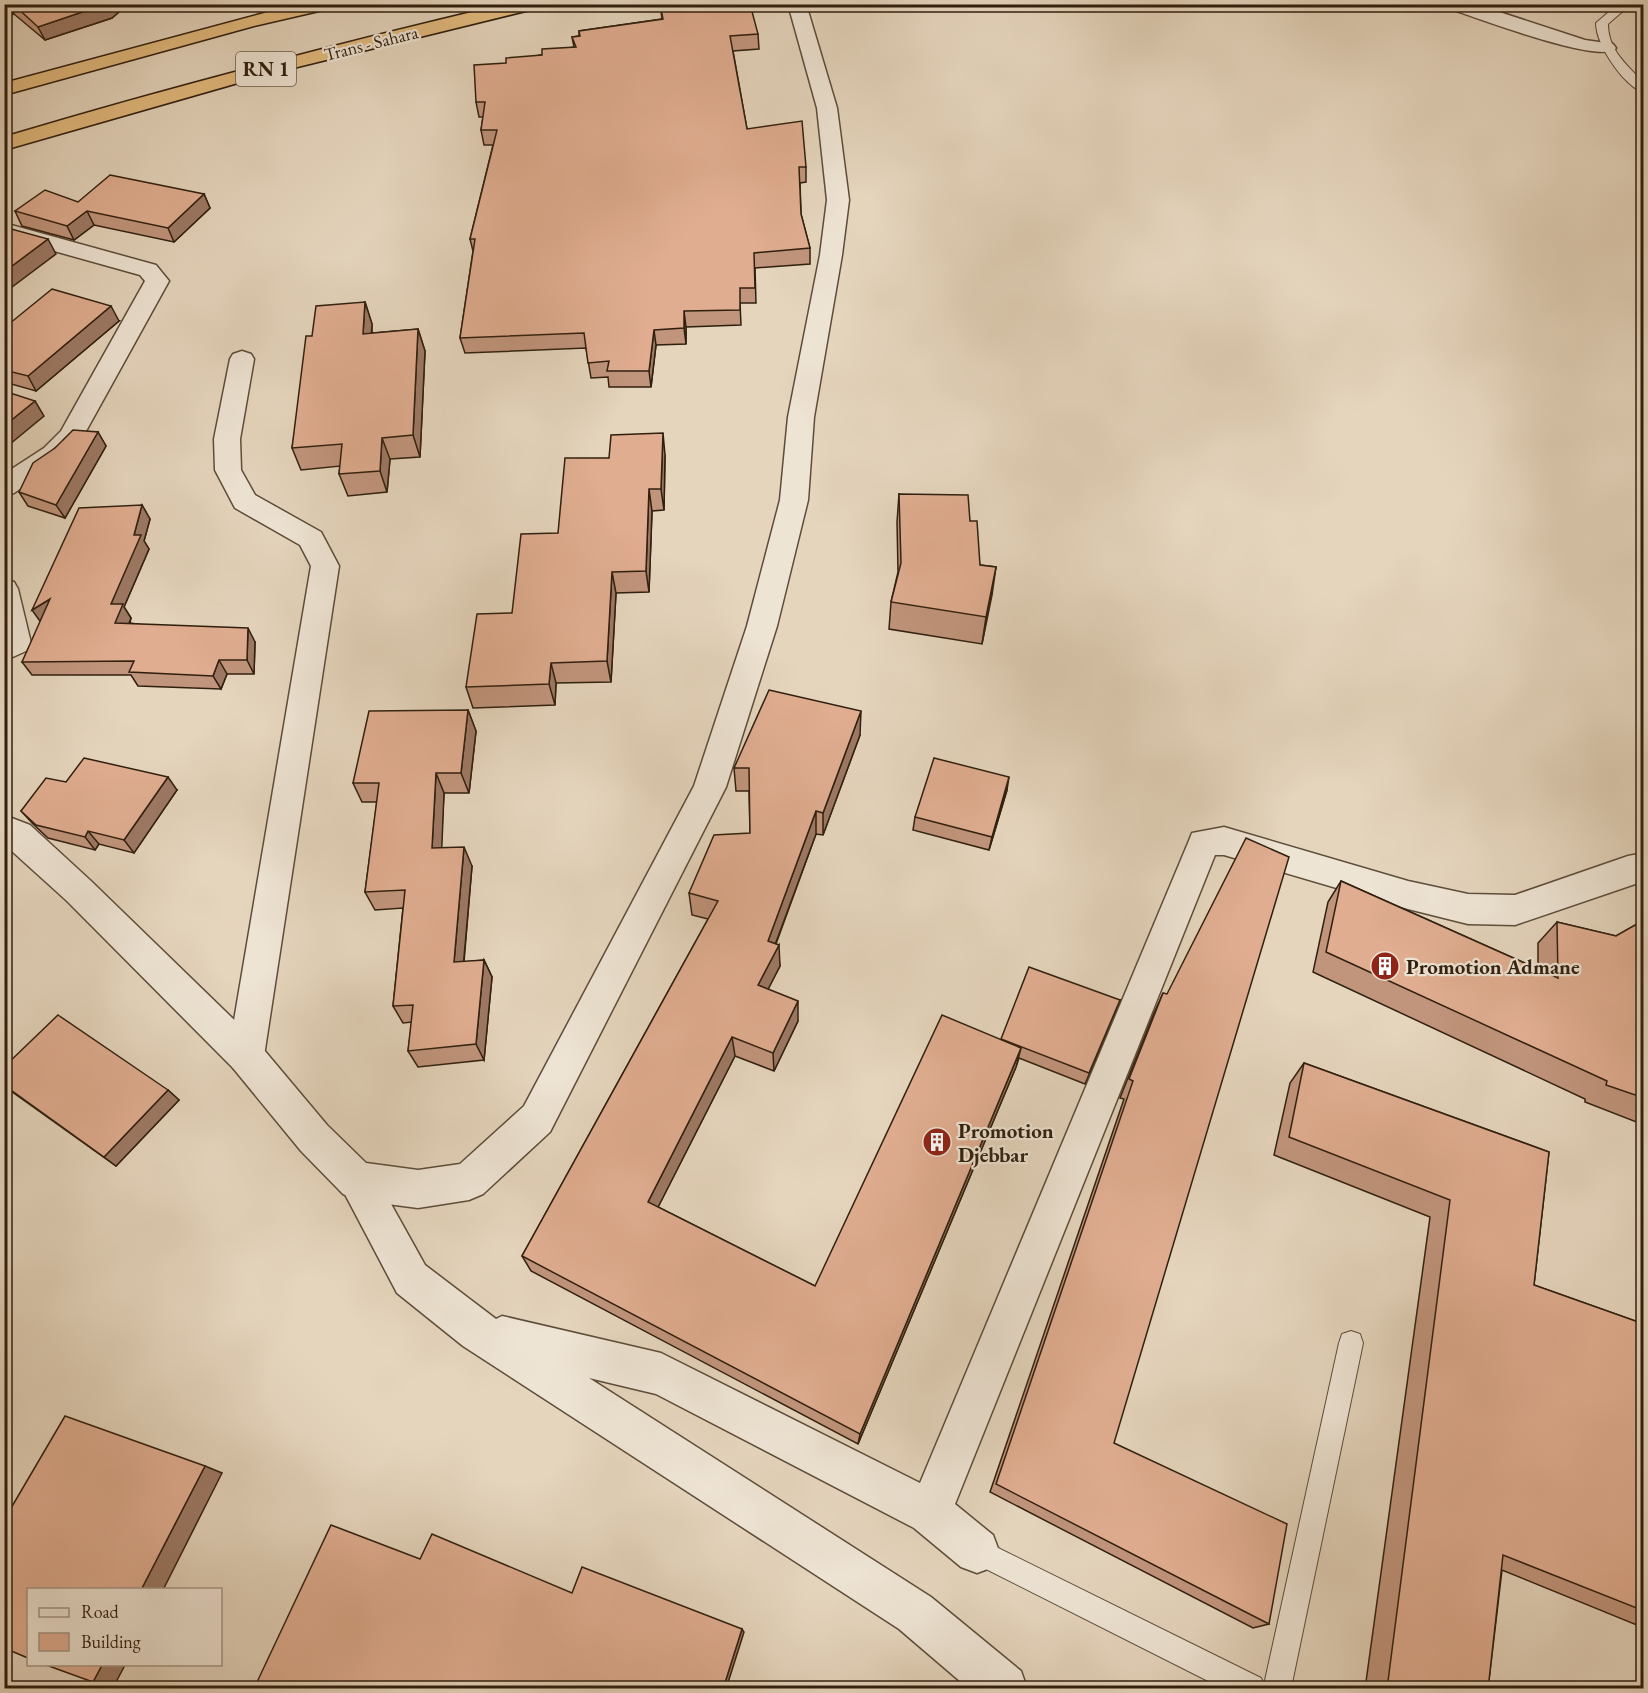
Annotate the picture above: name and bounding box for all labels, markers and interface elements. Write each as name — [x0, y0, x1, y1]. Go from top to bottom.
street label: Trans - Sahara — [322, 20, 421, 66]
road number: RN 1 — [236, 52, 296, 86]
building icon: Promotion Admane — [1369, 950, 1401, 982]
place label: Promotion Admane — [1406, 953, 1580, 980]
place label: Promotion Djebbar — [958, 1117, 1054, 1168]
building icon: Promotion Djebbar — [921, 1126, 953, 1158]
legend — [27, 1588, 222, 1666]
text: Road — [81, 1600, 120, 1623]
text: Building — [81, 1630, 141, 1653]

